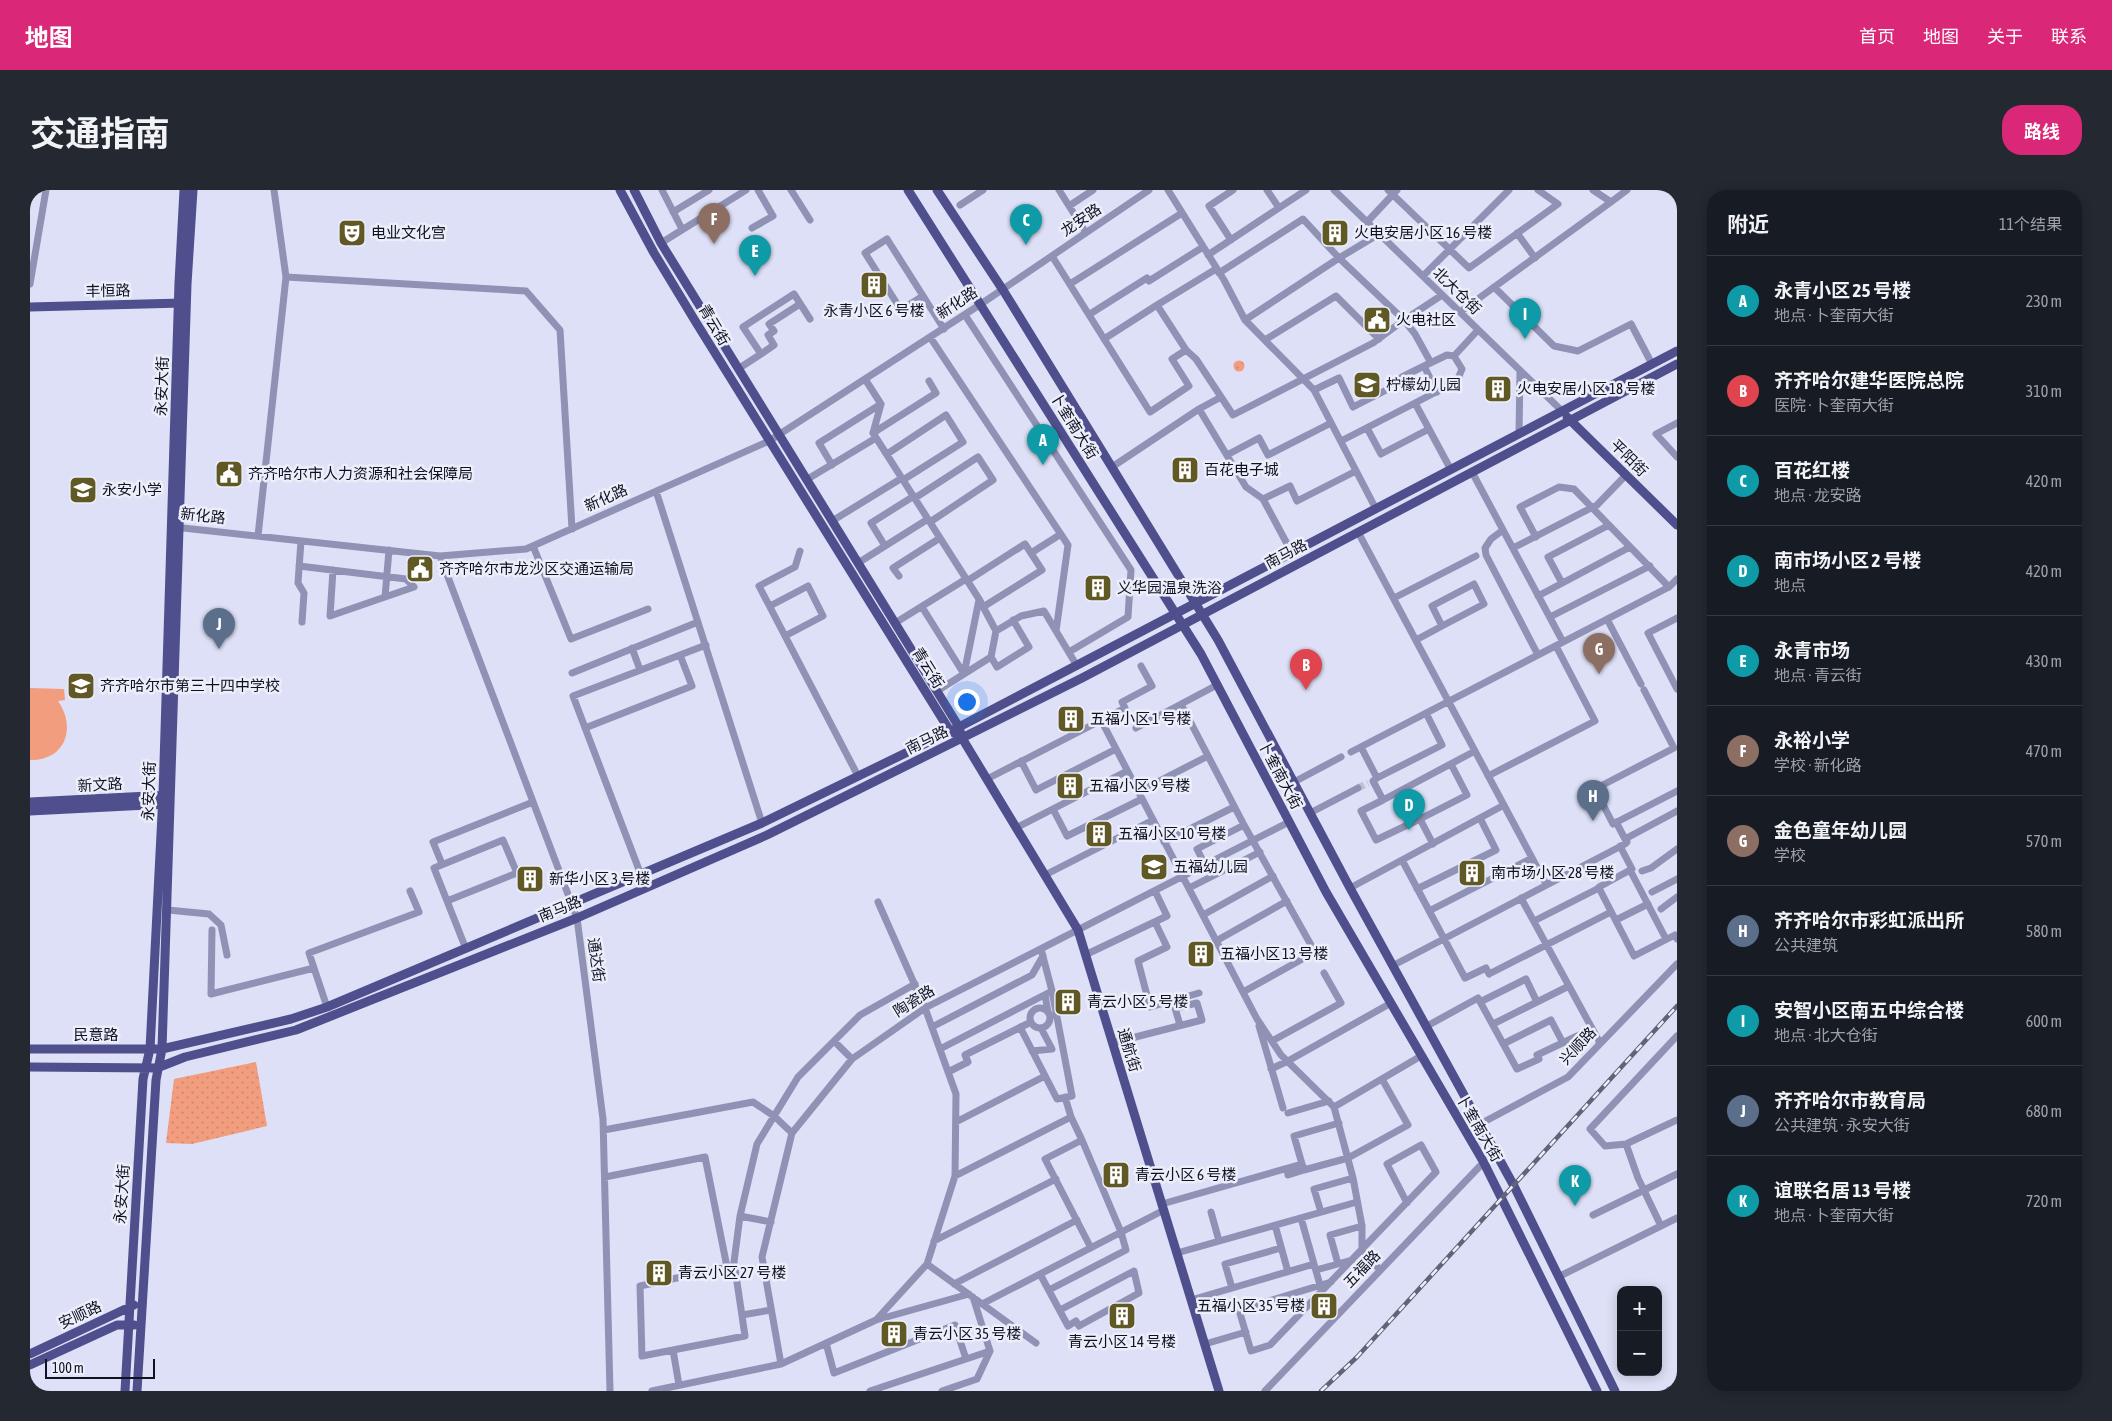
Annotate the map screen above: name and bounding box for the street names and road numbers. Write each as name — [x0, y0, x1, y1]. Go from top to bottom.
street label: 龙安路 — [1057, 200, 1104, 239]
street label: 北大仓街 — [1430, 264, 1485, 318]
street label: 丰恒路 — [85, 282, 131, 299]
street label: 新化路 — [933, 283, 980, 322]
street label: 青云街 — [696, 301, 733, 348]
street label: 永安大街 — [152, 356, 171, 416]
street label: 卜奎南大街 — [1047, 389, 1102, 462]
street label: 平阳街 — [1607, 436, 1651, 480]
street label: 新化路 — [582, 481, 630, 514]
street label: 新化路 — [180, 505, 226, 526]
street label: 南马路 — [1262, 535, 1310, 572]
street label: 青云街 — [909, 644, 948, 691]
street label: 南马路 — [903, 722, 951, 757]
street label: 卜奎南大街 — [1255, 738, 1306, 812]
street label: 永安大街 — [139, 761, 158, 821]
street label: 新文路 — [77, 775, 123, 794]
street label: 南马路 — [536, 892, 584, 925]
street label: 通达街 — [585, 936, 608, 983]
street label: 陶瓷路 — [890, 981, 937, 1020]
street label: 兴顺路 — [1556, 1023, 1599, 1068]
street label: 民意路 — [73, 1026, 119, 1043]
street label: 通航街 — [1115, 1026, 1144, 1074]
street label: 卜奎南大街 — [1453, 1091, 1506, 1164]
street label: 永安大街 — [111, 1163, 132, 1224]
street label: 五福路 — [1340, 1247, 1383, 1291]
street label: 安顺路 — [56, 1297, 104, 1332]

